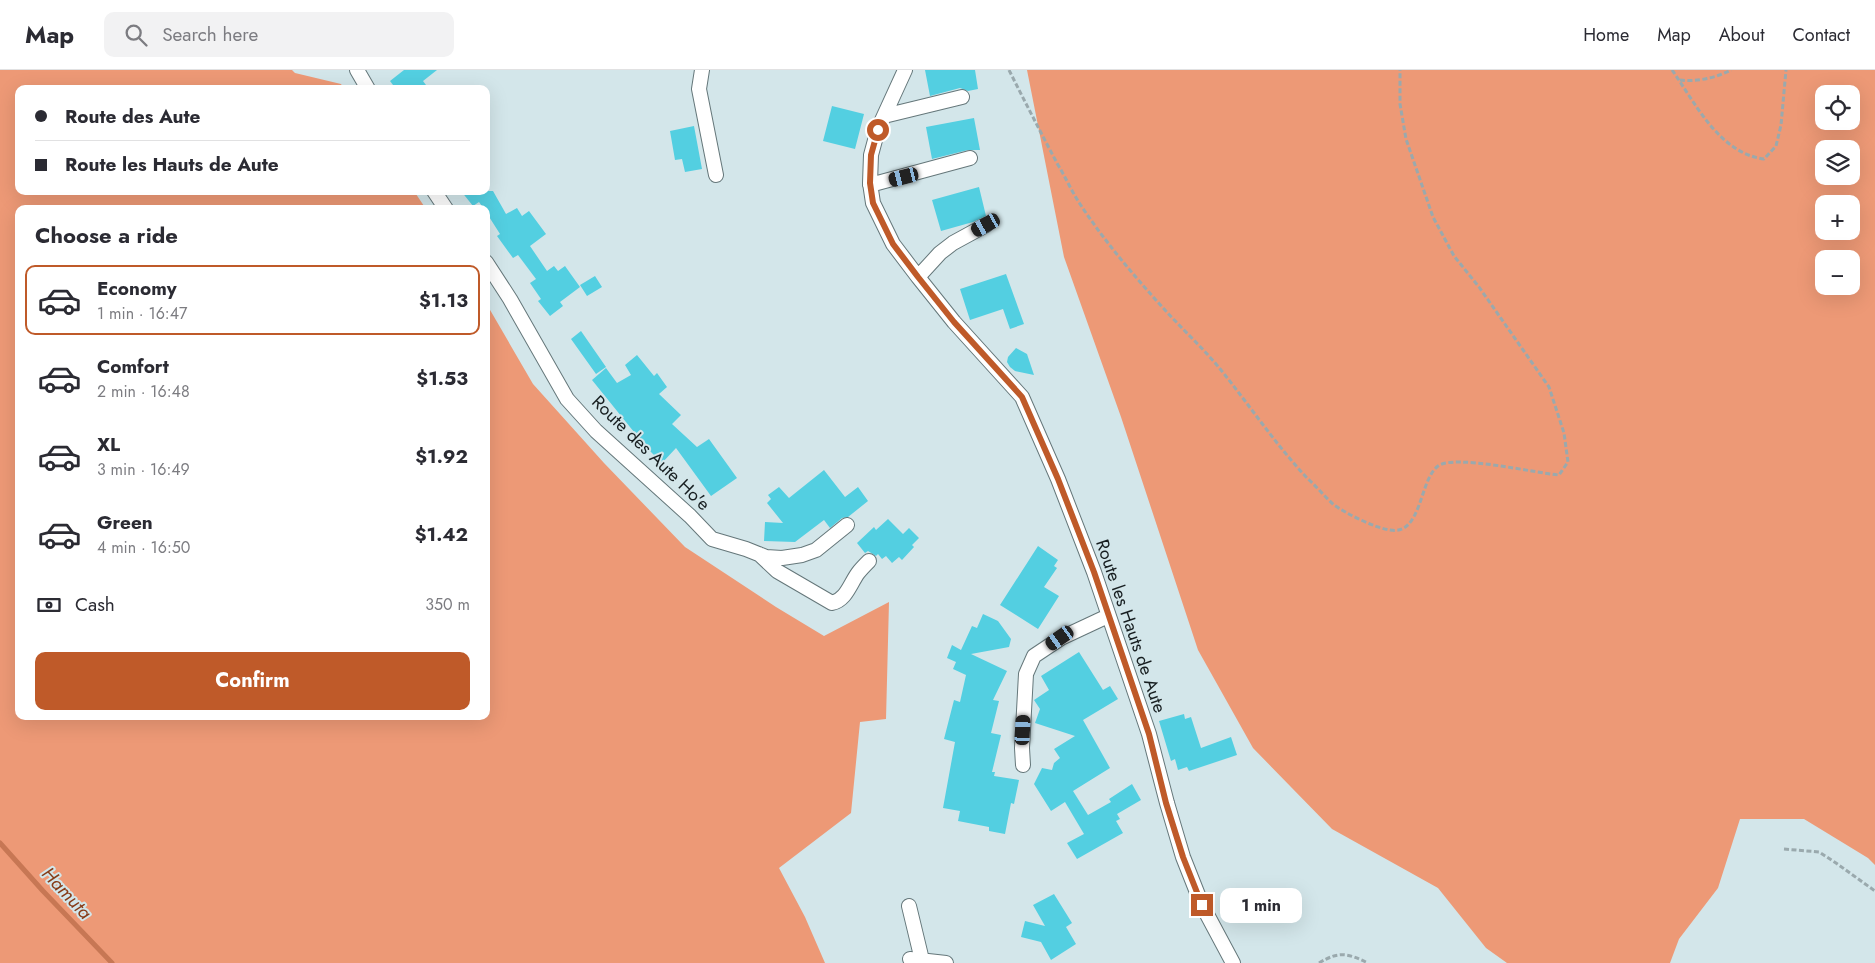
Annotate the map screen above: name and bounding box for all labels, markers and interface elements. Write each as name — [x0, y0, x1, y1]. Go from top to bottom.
search box — [104, 12, 454, 57]
text: Map — [25, 17, 74, 52]
icon: search — [122, 21, 150, 49]
text: Search here — [162, 21, 258, 48]
text: Home — [1583, 22, 1629, 48]
text: Map — [1657, 22, 1691, 48]
text: About — [1719, 22, 1764, 48]
text: Contact — [1792, 22, 1850, 48]
map controls — [1815, 85, 1860, 295]
button: locate — [1815, 85, 1860, 130]
text: Route des Aute — [65, 103, 200, 130]
route start — [867, 119, 889, 141]
button: layers — [1815, 140, 1860, 185]
text: Route les Hauts de Aute — [65, 151, 279, 178]
car — [887, 166, 920, 188]
button: + — [1815, 195, 1860, 240]
car — [969, 211, 1002, 239]
text: Choose a ride — [35, 219, 178, 251]
button: − — [1815, 250, 1860, 295]
text: Economy — [97, 275, 177, 302]
icon: car — [37, 278, 82, 323]
text: $1.13 — [419, 287, 468, 314]
text: 1 min · 16:47 — [97, 302, 187, 325]
text: Comfort — [97, 353, 169, 380]
icon: car — [37, 356, 82, 401]
text: $1.53 — [416, 365, 468, 392]
text: 2 min · 16:48 — [97, 380, 190, 403]
street label: Route des Aute Ho'e — [586, 389, 716, 517]
text: XL — [97, 431, 120, 458]
icon: car — [37, 434, 82, 479]
text: $1.92 — [415, 443, 468, 470]
text: 3 min · 16:49 — [97, 458, 190, 481]
text: Green — [97, 509, 153, 536]
icon: car — [37, 512, 82, 557]
text: $1.42 — [415, 521, 468, 548]
text: 4 min · 16:50 — [97, 536, 190, 559]
street label: Route les Hauts de Aute — [1089, 536, 1173, 716]
icon: cash — [35, 591, 63, 619]
text: Cash — [75, 591, 115, 618]
text: 350 m — [425, 593, 470, 616]
car — [1043, 623, 1076, 653]
button: Confirm — [35, 652, 470, 710]
car — [1014, 715, 1031, 745]
water label: Hamuta — [36, 861, 99, 925]
callout: 1 min — [1220, 888, 1302, 922]
route end — [1191, 894, 1213, 916]
text: 1 min — [1241, 894, 1281, 917]

